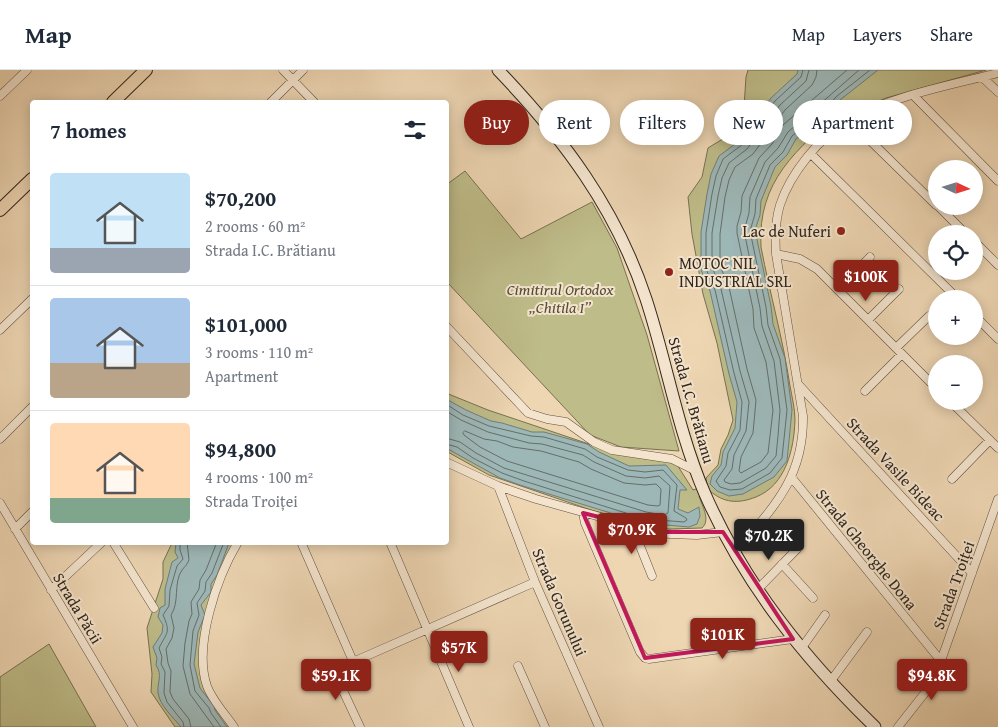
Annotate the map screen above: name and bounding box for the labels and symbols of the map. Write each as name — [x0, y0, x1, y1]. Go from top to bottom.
north arrow — [928, 160, 982, 215]
place label: Lac de Nuferi — [743, 219, 832, 243]
marker: Lac de Nuferi — [835, 225, 847, 237]
place label: MOTOC NIL INDUSTRIAL SRL — [679, 251, 792, 293]
pin: $100K — [831, 260, 901, 302]
marker: MOTOC NIL INDUSTRIAL SRL — [663, 266, 675, 278]
park label: Cimitirul Ortodox „Chitila I” — [507, 277, 614, 319]
street label: Strada I.C. Brătianu — [662, 334, 722, 466]
street label: Strada Vasile Bideac — [841, 412, 951, 526]
street label: Strada Gheorghe Dona — [810, 483, 924, 615]
pin: $70.9K — [591, 512, 673, 555]
pin: $70.2K — [728, 518, 810, 561]
street label: Strada Troiței — [926, 537, 980, 633]
street label: Strada Gorunului — [526, 544, 594, 660]
street label: Strada Păcii — [47, 568, 109, 649]
pin: $101K — [688, 618, 758, 660]
pin: $57K — [429, 630, 489, 673]
pin: $59.1K — [295, 658, 377, 701]
pin: $94.8K — [891, 658, 973, 701]

